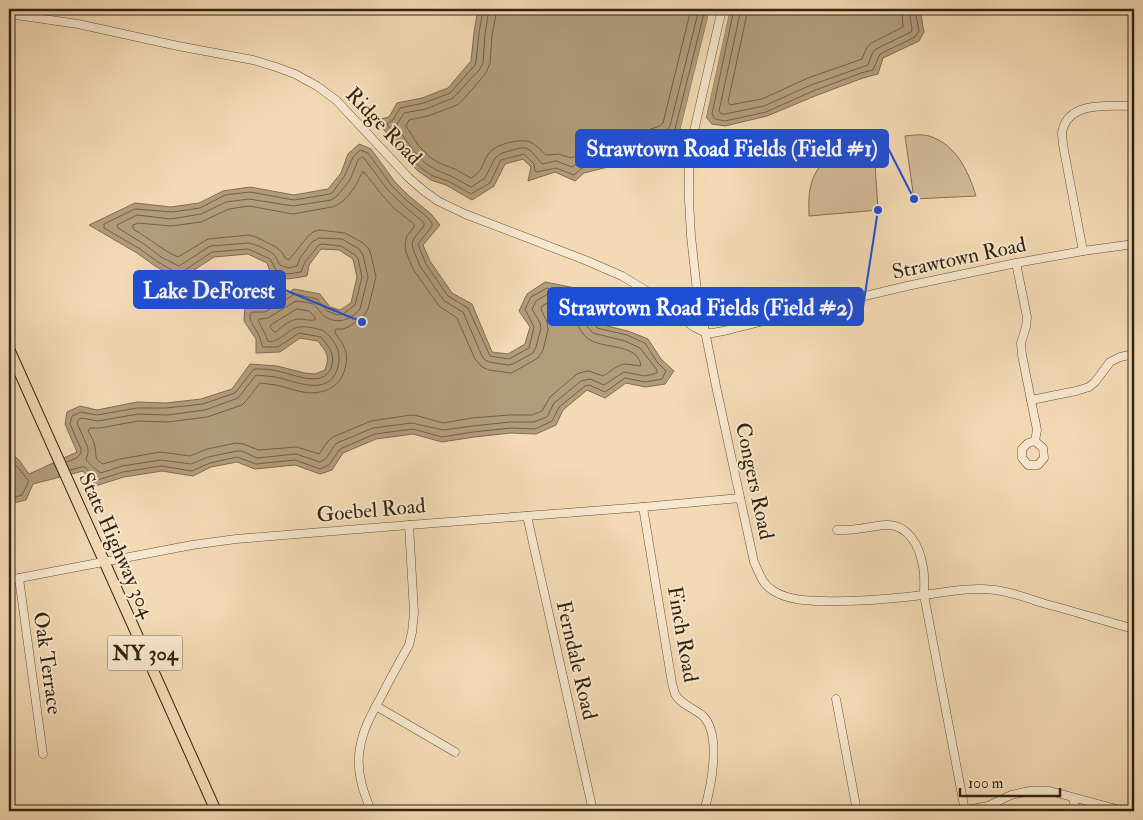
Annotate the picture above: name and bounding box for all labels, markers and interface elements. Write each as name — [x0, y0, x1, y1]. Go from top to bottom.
street label: Ridge Road — [340, 82, 428, 172]
callout: Strawtown Road Fields (Field #1) — [576, 130, 888, 167]
text: Strawtown Road Fields (Field #1) — [586, 135, 878, 163]
street label: Strawtown Road — [890, 231, 1029, 286]
callout: Lake DeForest — [134, 271, 285, 308]
text: Lake DeForest — [143, 277, 276, 305]
callout: Strawtown Road Fields (Field #2) — [548, 288, 863, 325]
text: Strawtown Road Fields (Field #2) — [559, 294, 853, 322]
street label: Congers Road — [729, 420, 780, 543]
street label: State Highway 304 — [72, 468, 161, 624]
street label: Goebel Road — [315, 492, 427, 529]
street label: Finch Road — [661, 584, 704, 685]
street label: Ferndale Road — [550, 598, 603, 723]
street label: Oak Terrace — [27, 610, 68, 716]
road number: NY 304 — [108, 636, 182, 670]
scale bar — [960, 765, 1060, 797]
text: 100 m — [968, 774, 1004, 793]

